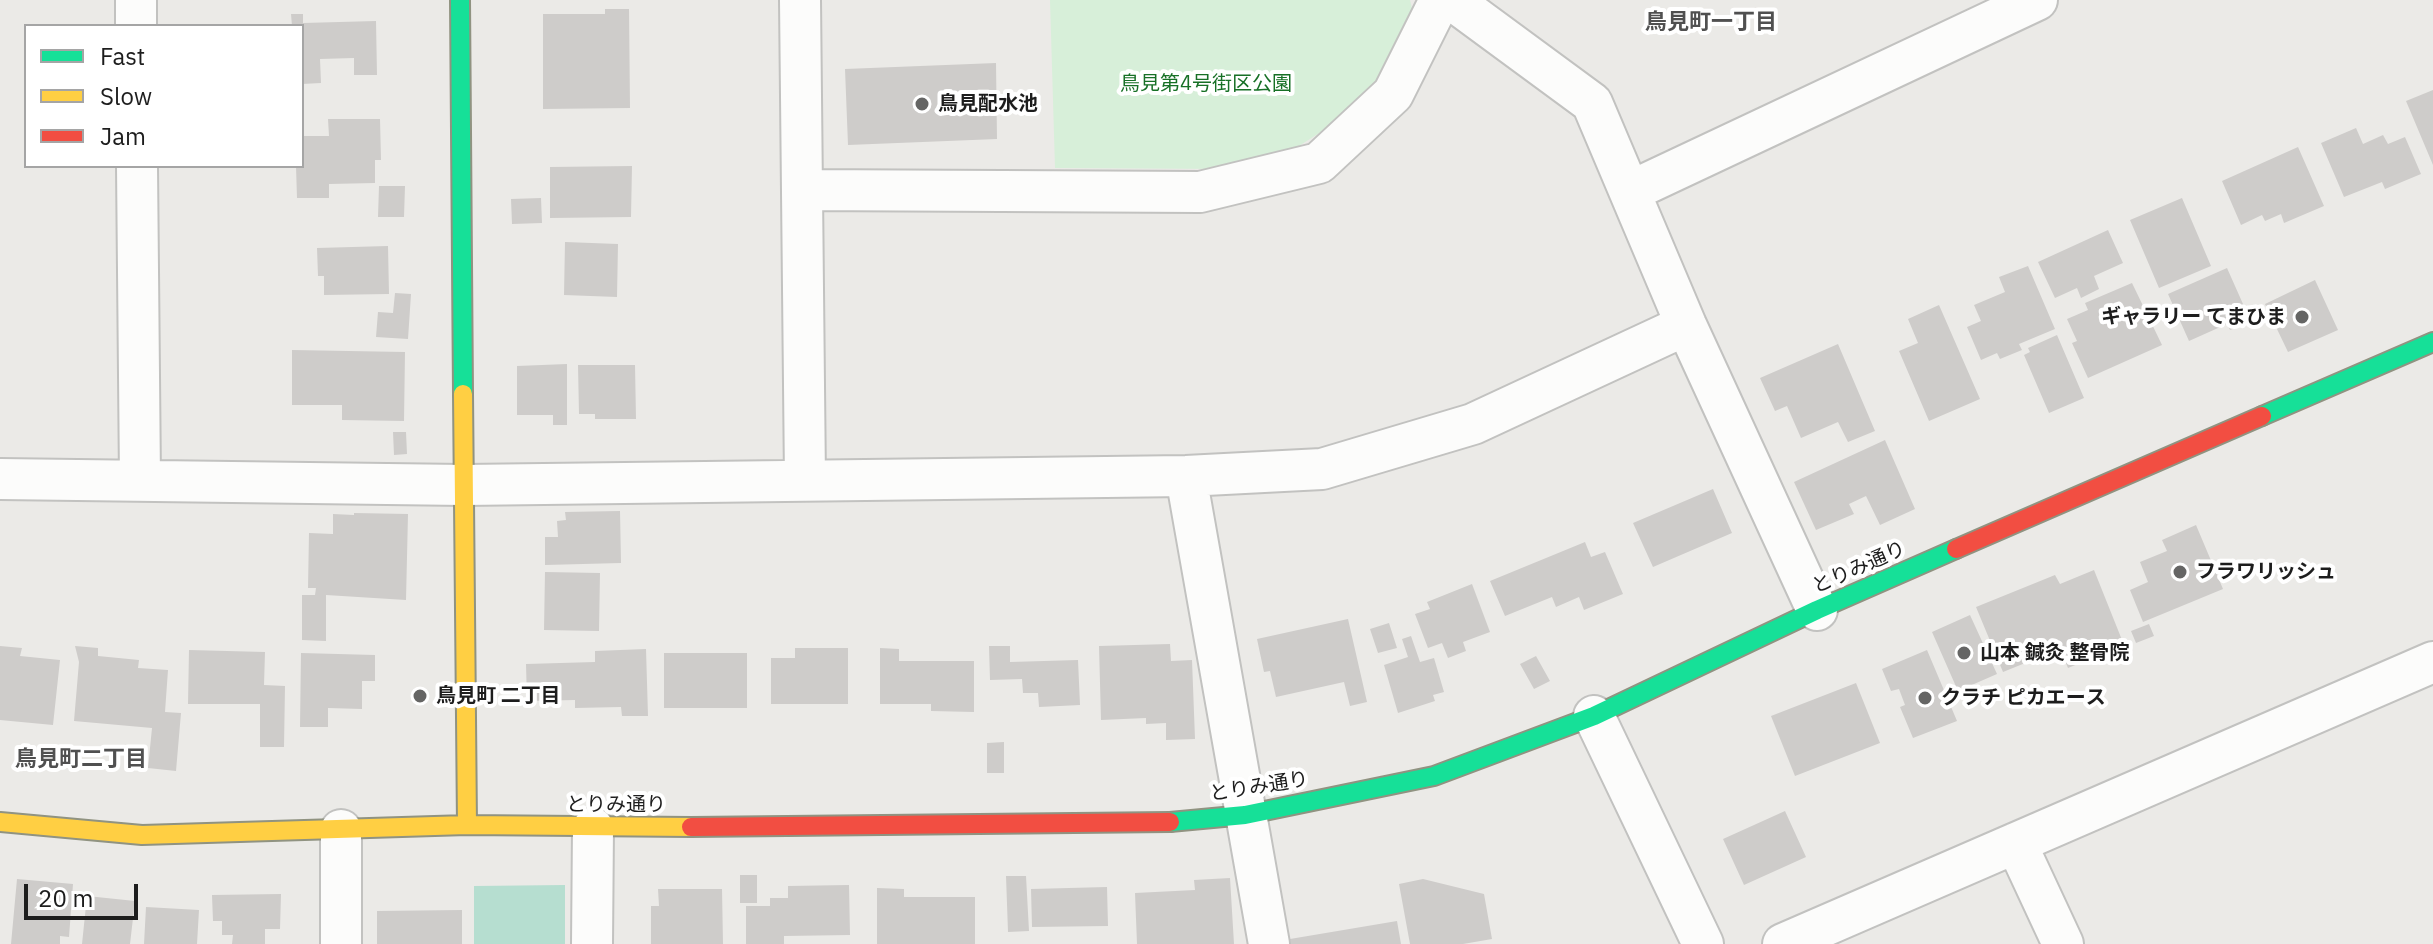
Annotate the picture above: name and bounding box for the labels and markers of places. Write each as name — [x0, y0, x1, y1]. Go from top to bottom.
place label: 鳥見配水池 — [938, 92, 1038, 116]
marker: 鳥見配水池 — [913, 95, 931, 113]
place label: ギャラリー てまひま — [2101, 305, 2286, 329]
marker: ギャラリー てまひま — [2293, 308, 2311, 326]
place label: フラワリッシュ — [2196, 560, 2336, 584]
marker: フラワリッシュ — [2171, 563, 2189, 581]
place label: 山本 鍼灸 整骨院 — [1980, 641, 2129, 665]
marker: 山本 鍼灸 整骨院 — [1955, 644, 1973, 662]
place label: 鳥見町 二丁目 — [436, 684, 561, 708]
place label: クラチ ピカエース — [1941, 686, 2106, 710]
marker: 鳥見町 二丁目 — [411, 687, 429, 705]
marker: クラチ ピカエース — [1916, 689, 1934, 707]

